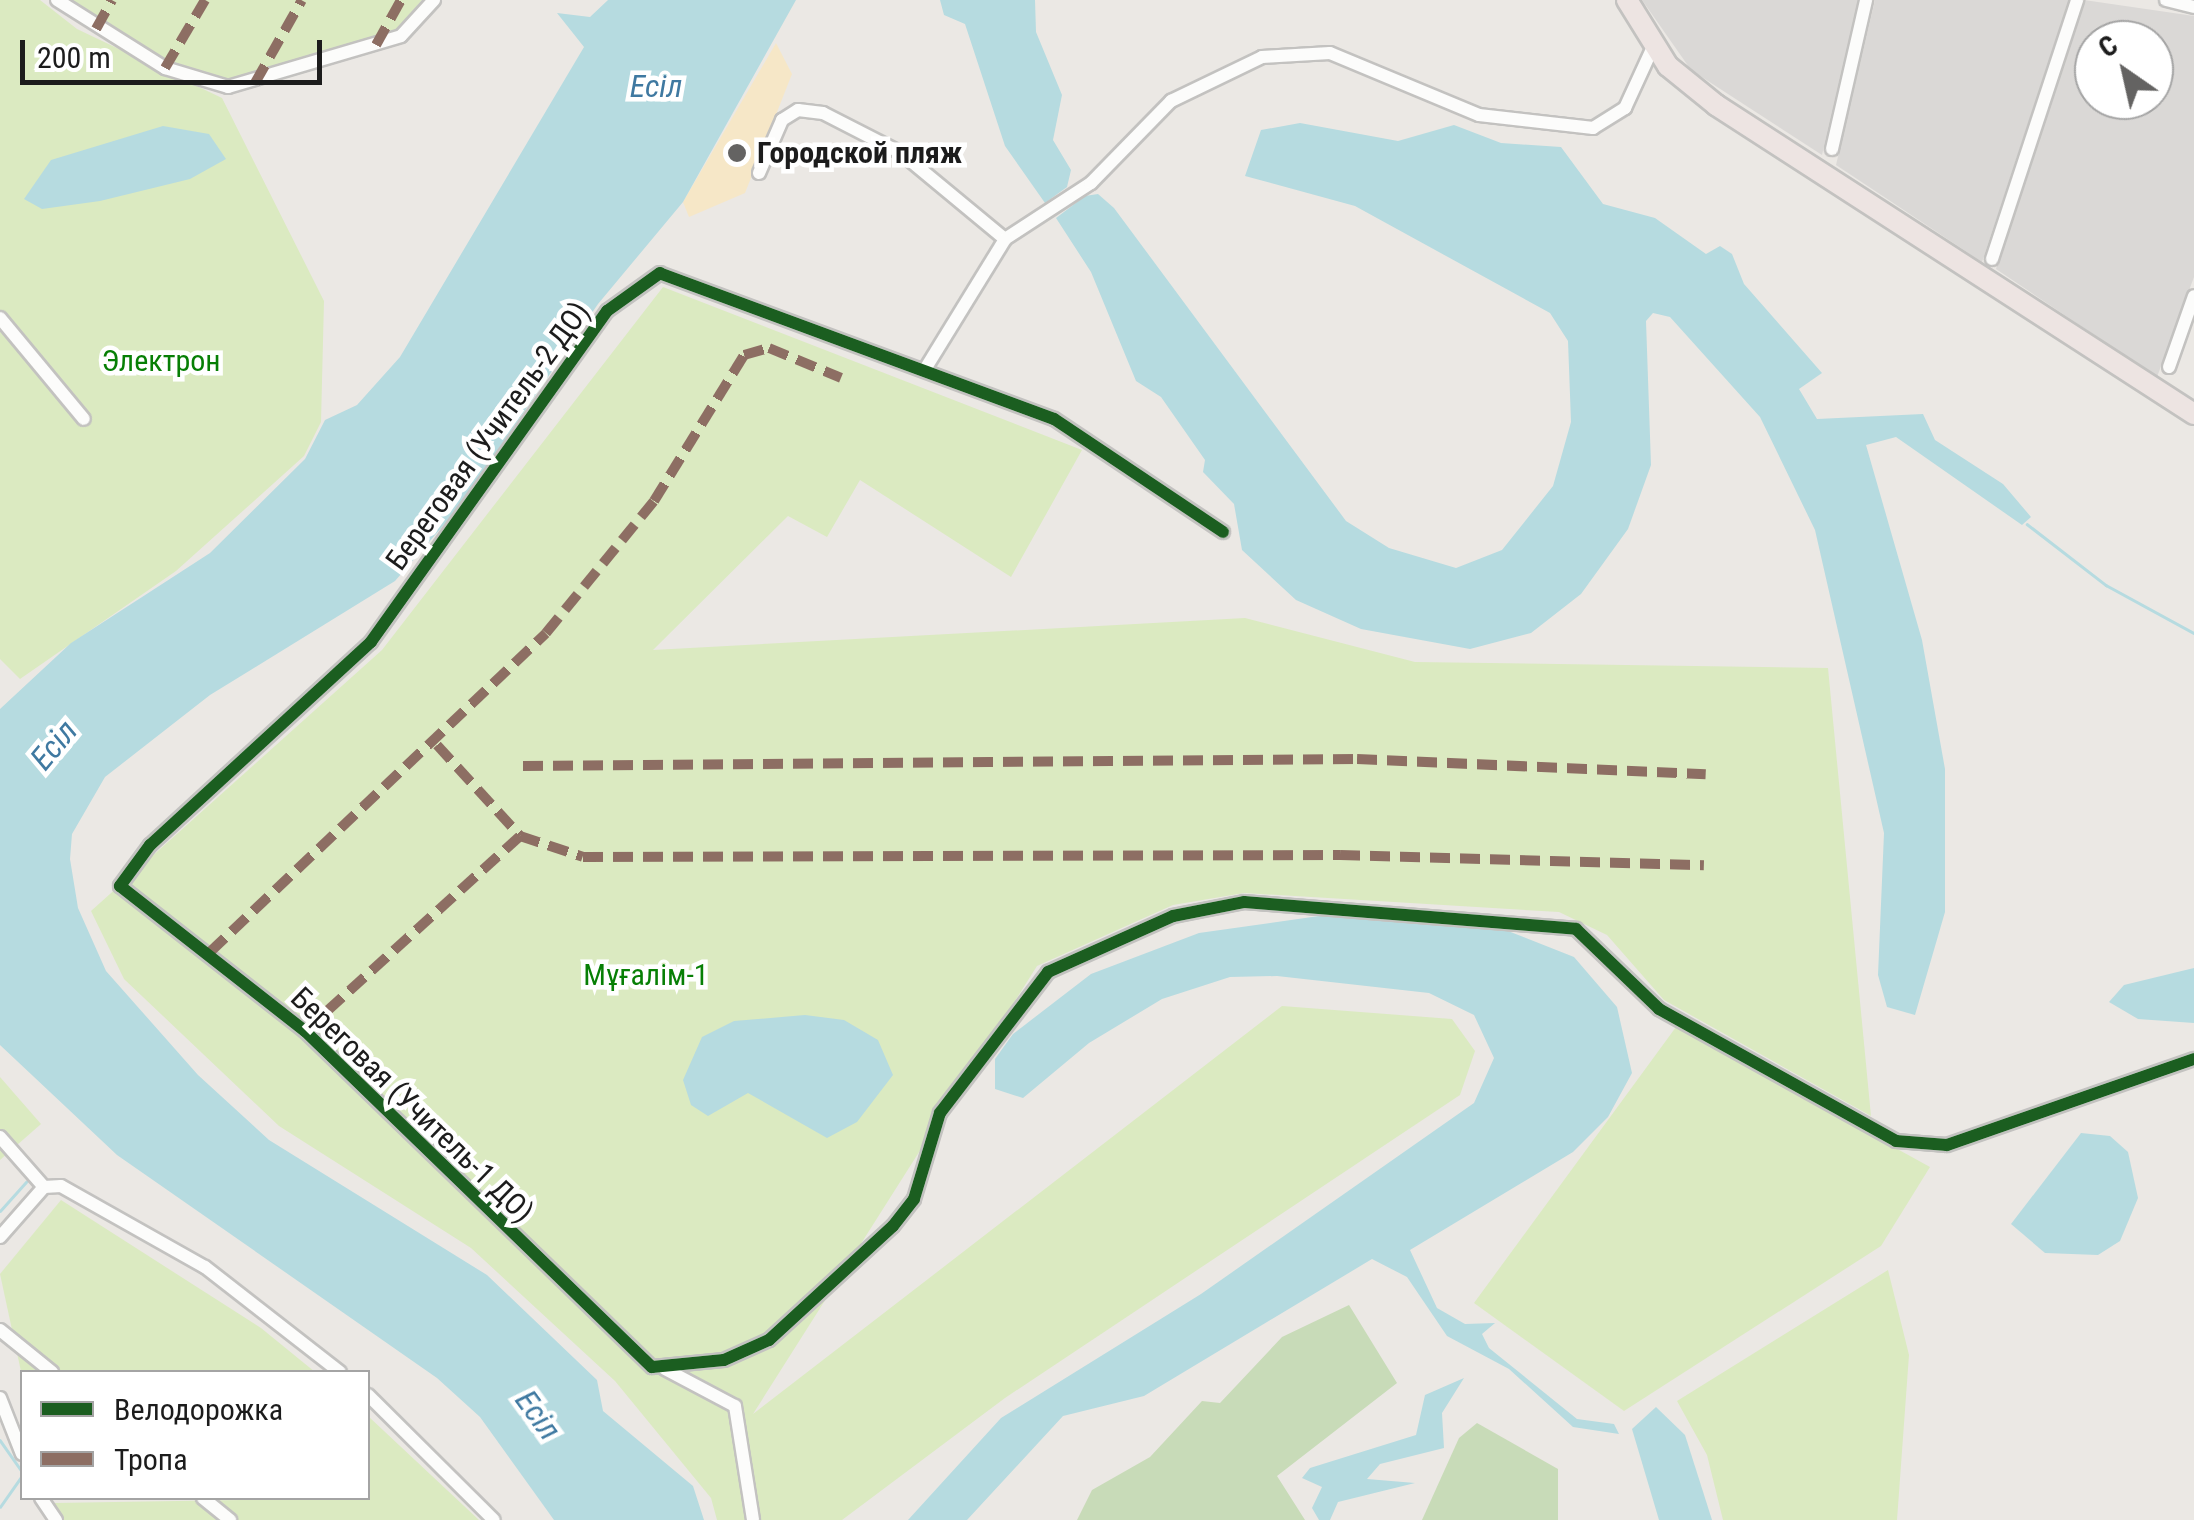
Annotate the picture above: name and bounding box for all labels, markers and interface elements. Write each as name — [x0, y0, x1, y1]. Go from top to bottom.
scale bar — [25, 20, 328, 82]
north arrow — [2074, 20, 2174, 120]
text: С — [2092, 28, 2124, 65]
text: 200 m — [37, 40, 111, 75]
water label: Есіл — [630, 67, 682, 105]
place label: Городской пляж — [757, 135, 962, 171]
marker: Городской пляж — [726, 142, 748, 164]
street label: Береговая (Учитель-2 ДО) — [379, 295, 597, 577]
park label: Электрон — [101, 343, 221, 379]
water label: Есіл — [22, 713, 86, 777]
park label: Мұғалім-1 — [583, 957, 709, 993]
street label: Береговая (Учитель-1 ДО) — [283, 980, 541, 1230]
legend — [20, 1370, 370, 1500]
water label: Есіл — [507, 1383, 569, 1447]
text: Велодорожка — [114, 1392, 283, 1427]
text: Тропа — [114, 1442, 188, 1477]

